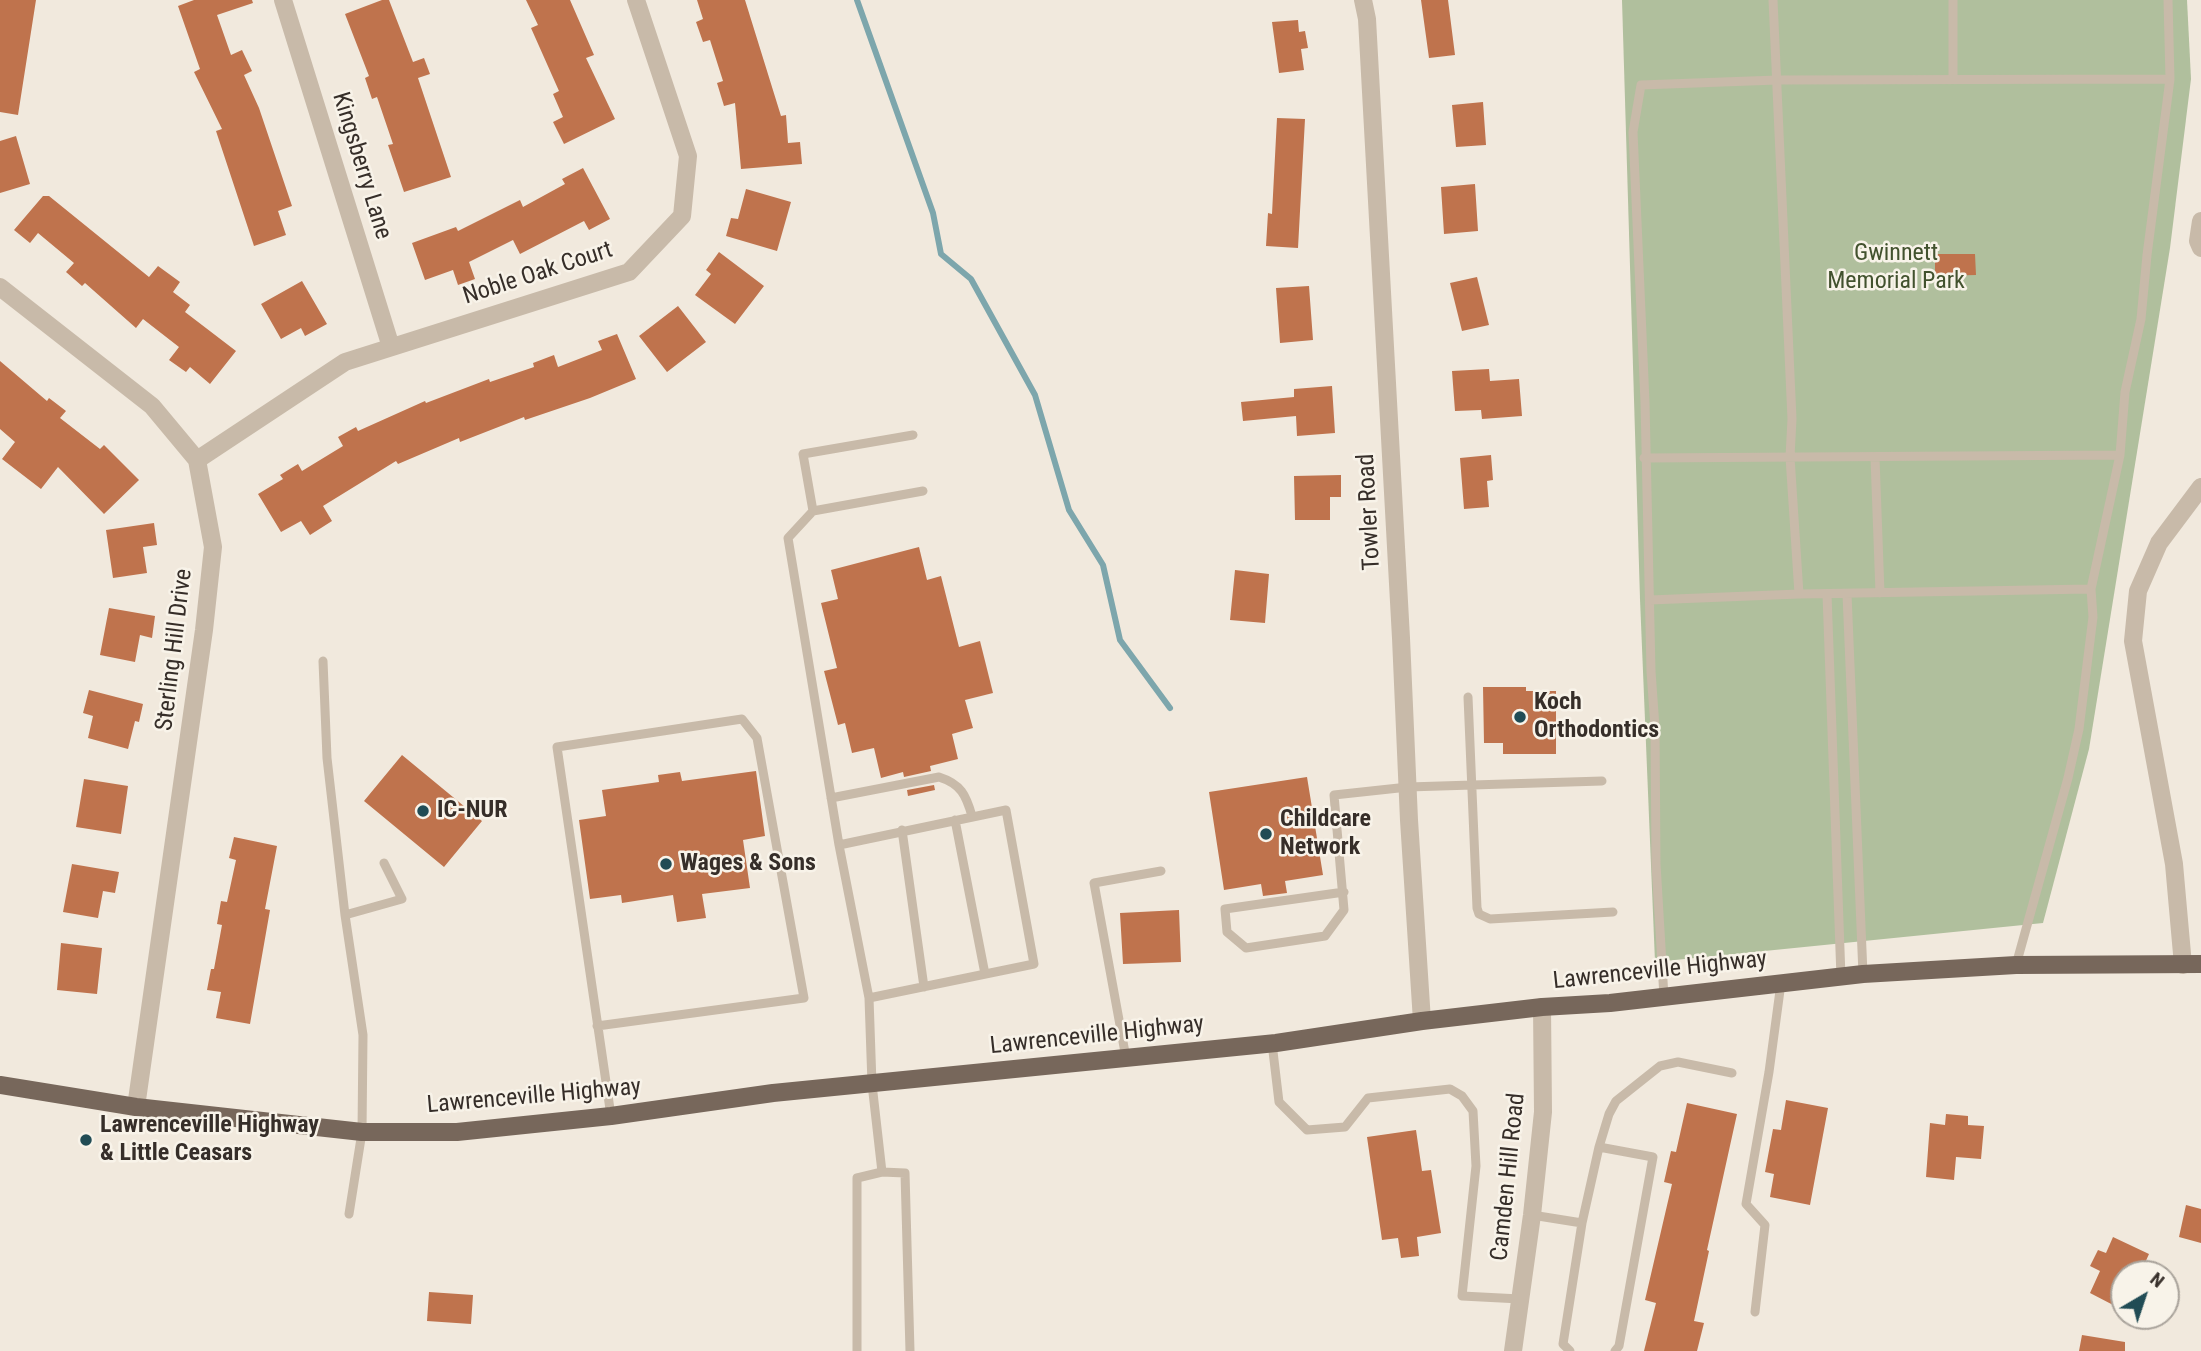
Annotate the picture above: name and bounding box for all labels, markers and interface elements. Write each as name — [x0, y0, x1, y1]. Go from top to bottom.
street label: Kingsberry Lane — [325, 89, 397, 243]
street label: Noble Oak Court — [460, 236, 616, 312]
park label: Gwinnett Memorial Park — [1827, 240, 1965, 296]
street label: Towler Road — [1353, 453, 1387, 571]
street label: Sterling Hill Drive — [151, 567, 199, 733]
place label: Koch Orthodontics — [1534, 689, 1659, 745]
marker: Koch Orthodontics — [1512, 709, 1528, 725]
place label: IC-NUR — [437, 797, 507, 825]
marker: IC-NUR — [415, 803, 431, 819]
place label: Childcare Network — [1280, 806, 1371, 862]
marker: Childcare Network — [1258, 826, 1274, 842]
place label: Wages & Sons — [680, 850, 816, 878]
marker: Wages & Sons — [658, 856, 674, 872]
street label: Lawrenceville Highway — [1552, 945, 1768, 997]
street label: Lawrenceville Highway — [989, 1010, 1205, 1062]
street label: Lawrenceville Highway — [426, 1073, 642, 1121]
street label: Camden Hill Road — [1486, 1092, 1532, 1262]
place label: Lawrenceville Highway & Little Ceasars — [100, 1112, 319, 1168]
marker: Lawrenceville Highway & Little Ceasars — [78, 1132, 94, 1148]
north arrow — [2110, 1260, 2180, 1330]
text: N — [2146, 1267, 2169, 1292]

